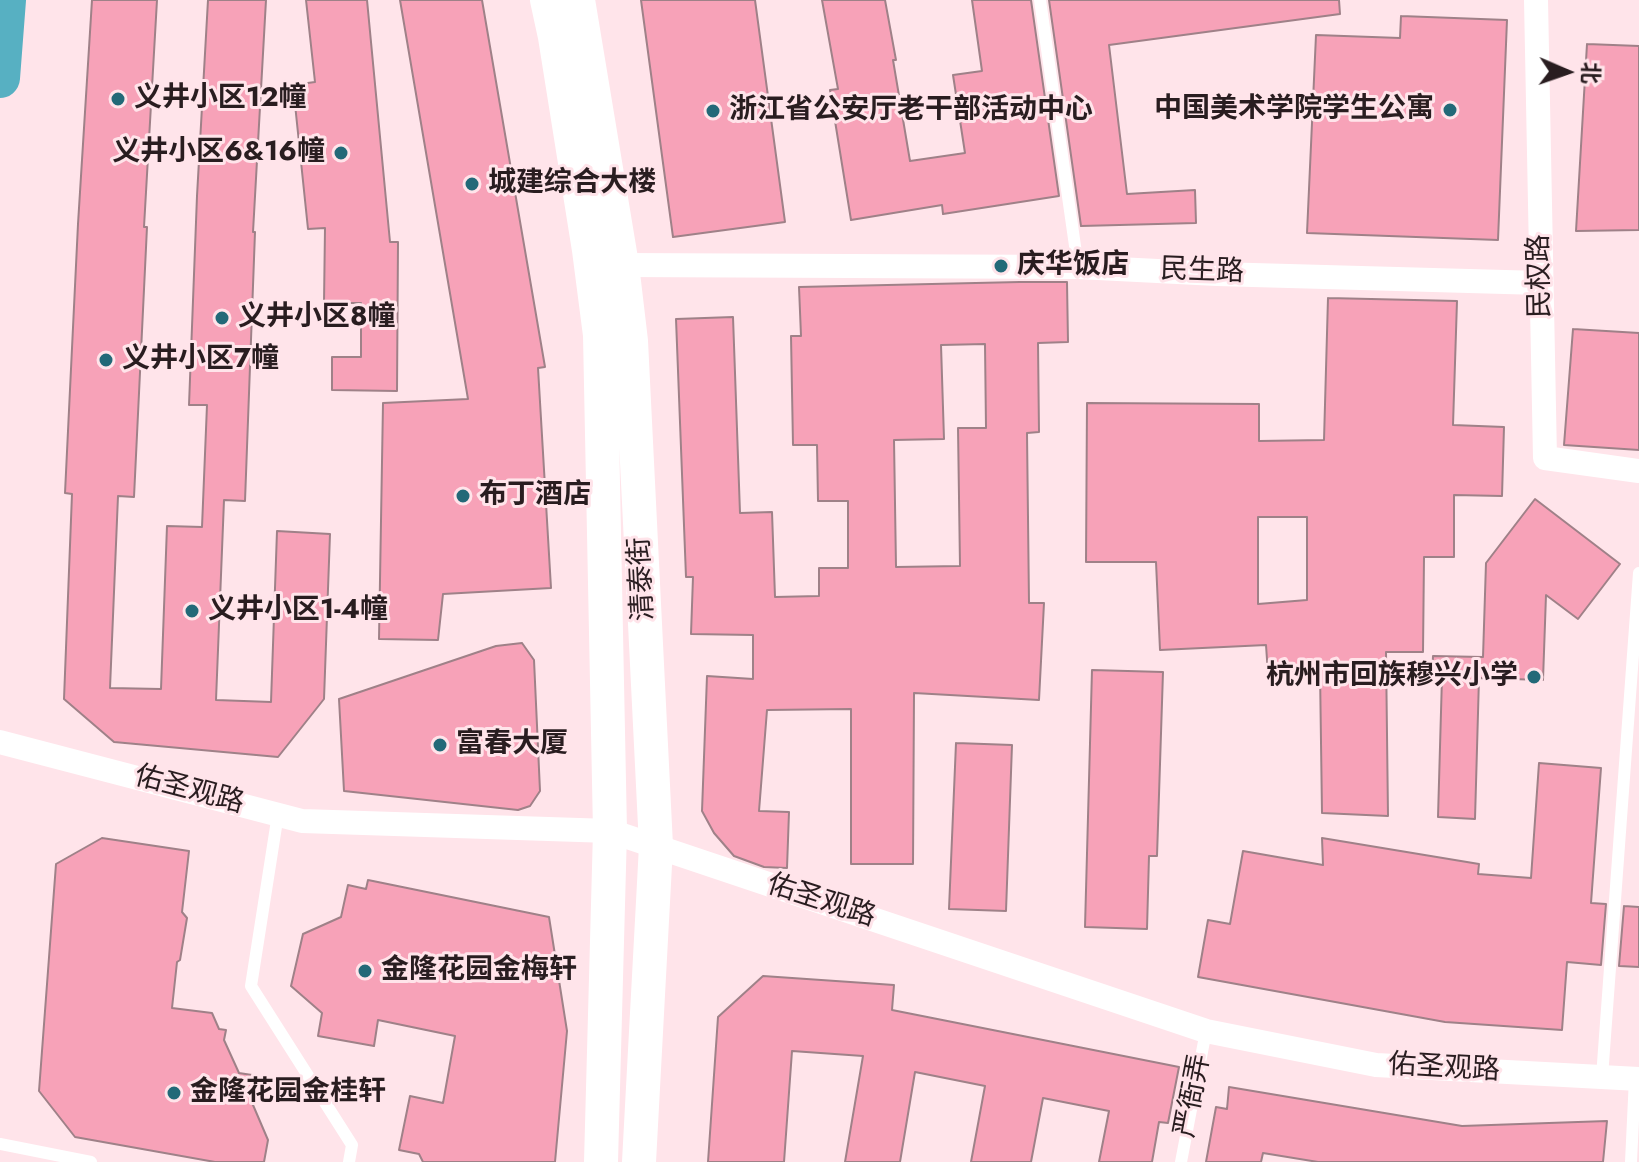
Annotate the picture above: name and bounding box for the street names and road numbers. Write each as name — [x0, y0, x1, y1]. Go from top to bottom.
street label: 民权路 — [1523, 234, 1559, 318]
street label: 民生路 — [1159, 254, 1245, 290]
street label: 清泰街 — [624, 536, 662, 622]
street label: 佑圣观路 — [131, 760, 247, 822]
street label: 佑圣观路 — [763, 869, 879, 935]
street label: 佑圣观路 — [1387, 1049, 1501, 1089]
street label: 严衙弄 — [1169, 1052, 1219, 1140]

